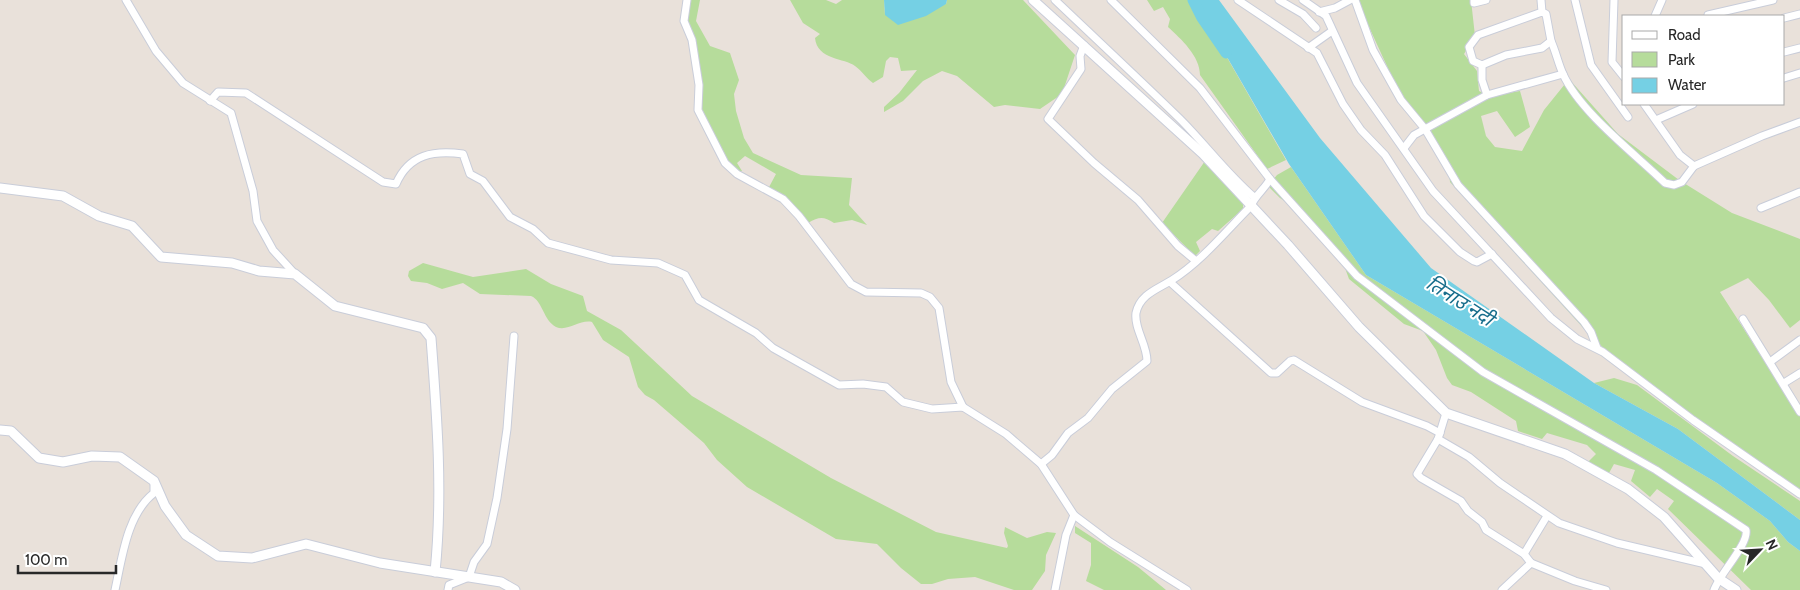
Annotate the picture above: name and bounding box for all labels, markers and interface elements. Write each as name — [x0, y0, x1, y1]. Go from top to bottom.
legend — [1622, 15, 1785, 105]
text: Road — [1668, 26, 1701, 44]
text: Park — [1668, 51, 1695, 69]
text: Water — [1668, 76, 1706, 94]
water label: तिनाउ नदी — [1422, 271, 1501, 333]
north arrow — [1735, 525, 1785, 575]
text: N — [1762, 536, 1782, 553]
scale bar — [18, 542, 115, 574]
text: 100 m — [25, 551, 67, 569]

